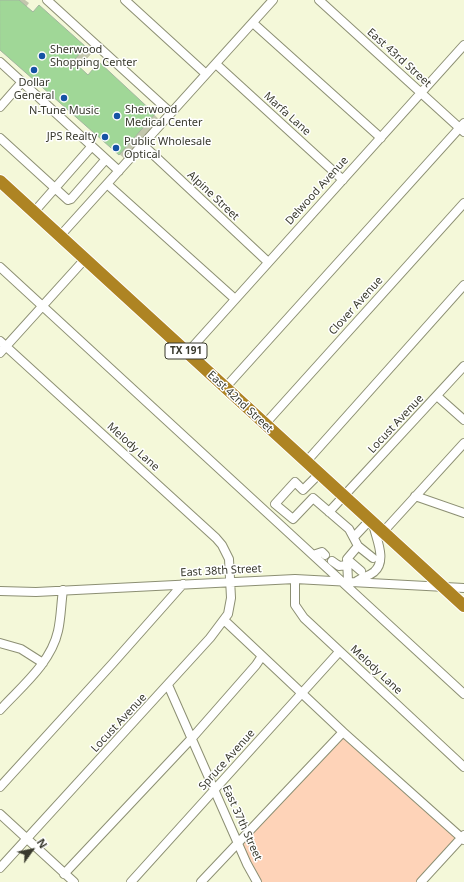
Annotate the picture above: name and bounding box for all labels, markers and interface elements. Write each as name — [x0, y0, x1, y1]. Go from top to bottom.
street label: East 43rd Street — [364, 26, 434, 90]
place label: Sherwood Shopping Center — [50, 43, 137, 69]
marker: Sherwood Shopping Center — [37, 51, 47, 61]
marker: Dollar General — [29, 65, 39, 75]
place label: Dollar General — [14, 76, 54, 102]
street label: Marfa Lane — [261, 90, 313, 138]
marker: N-Tune Music — [59, 93, 69, 103]
place label: Sherwood Medical Center — [125, 103, 203, 129]
place label: N-Tune Music — [29, 104, 99, 118]
marker: Sherwood Medical Center — [112, 111, 122, 121]
place label: JPS Realty — [47, 130, 97, 144]
marker: JPS Realty — [100, 132, 110, 142]
place label: Public Wholesale Optical — [124, 135, 211, 161]
marker: Public Wholesale Optical — [111, 143, 121, 153]
street label: Delwood Avenue — [283, 154, 351, 228]
street label: Alpine Street — [184, 169, 242, 223]
street label: Clover Avenue — [326, 274, 386, 338]
road number: TX 191 — [165, 343, 207, 359]
street label: East 42nd Street — [205, 368, 275, 436]
street label: Locust Avenue — [366, 392, 426, 456]
street label: Melody Lane — [104, 420, 162, 474]
street label: East 38th Street — [180, 562, 262, 580]
street label: Melody Lane — [347, 643, 405, 697]
street label: Locust Avenue — [89, 691, 149, 755]
street label: Spruce Avenue — [196, 727, 258, 793]
street label: East 37th Street — [219, 783, 265, 863]
north arrow — [12, 830, 52, 870]
text: N — [34, 835, 51, 851]

